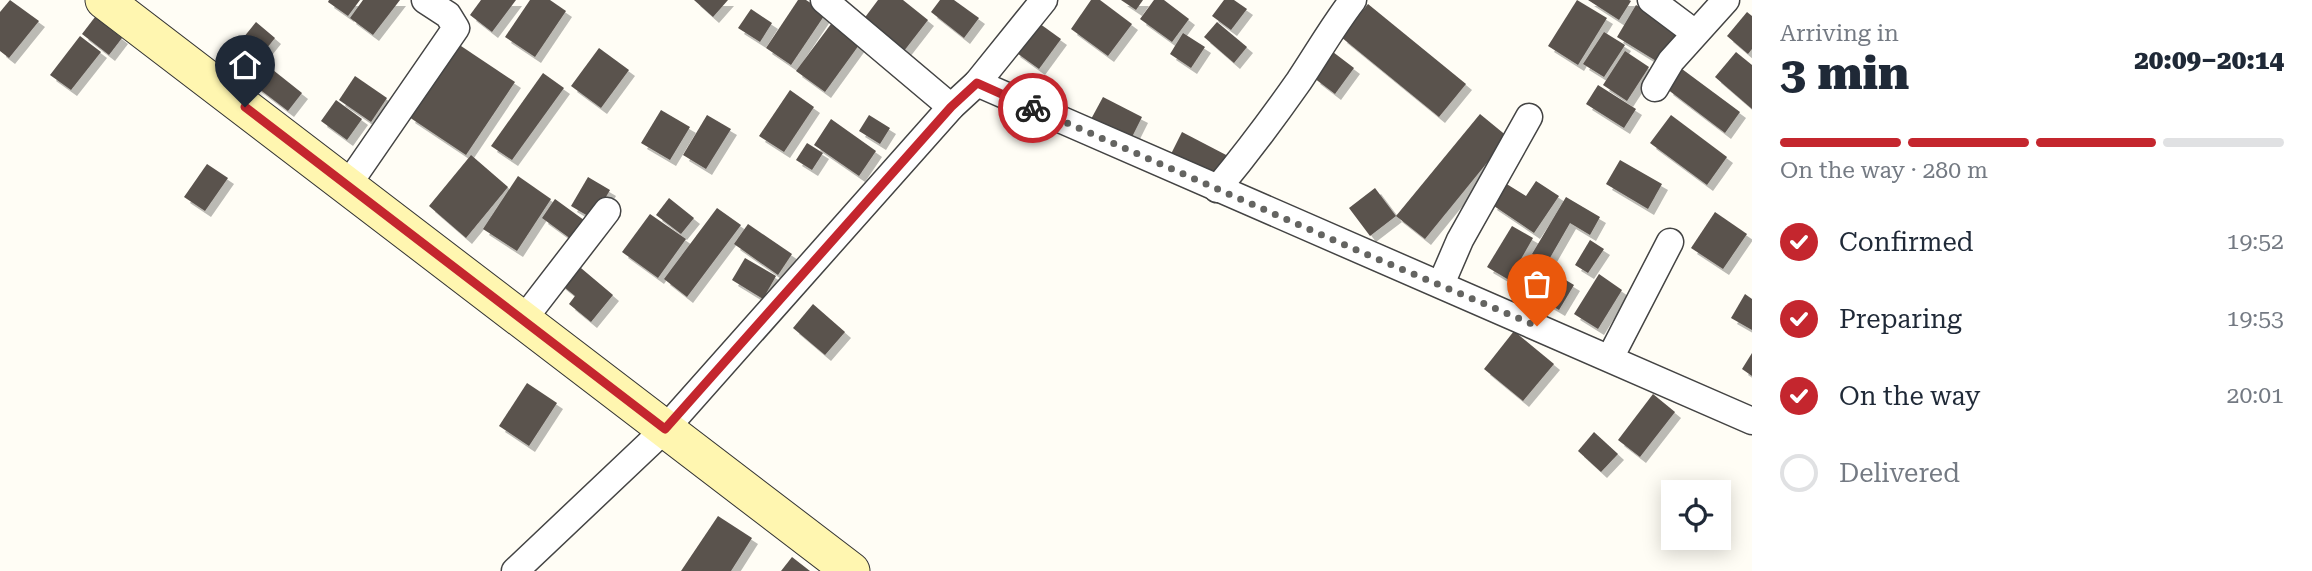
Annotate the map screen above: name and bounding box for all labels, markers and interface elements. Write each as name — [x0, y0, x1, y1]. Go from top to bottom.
text: Arriving in — [1780, 20, 1899, 47]
pin — [215, 35, 275, 107]
text: 20:09–20:14 — [2134, 45, 2284, 75]
icon: home — [226, 46, 264, 84]
text: 3 min — [1780, 46, 1909, 100]
courier — [998, 73, 1068, 143]
icon: bike — [1014, 89, 1052, 127]
text: On the way · 280 m — [1780, 157, 1988, 184]
icon: check — [1780, 223, 1818, 261]
text: Confirmed — [1839, 227, 1974, 257]
text: 19:52 — [2227, 228, 2284, 255]
pin — [1507, 254, 1567, 326]
icon: bag — [1518, 265, 1556, 303]
icon: check — [1780, 300, 1818, 338]
text: Preparing — [1839, 304, 1962, 334]
text: 19:53 — [2227, 305, 2284, 332]
icon: check — [1780, 377, 1818, 415]
text: On the way — [1839, 381, 1980, 411]
text: 20:01 — [2227, 382, 2284, 409]
text: Delivered — [1839, 458, 1960, 488]
map controls — [1661, 480, 1731, 550]
button: locate — [1661, 480, 1731, 550]

